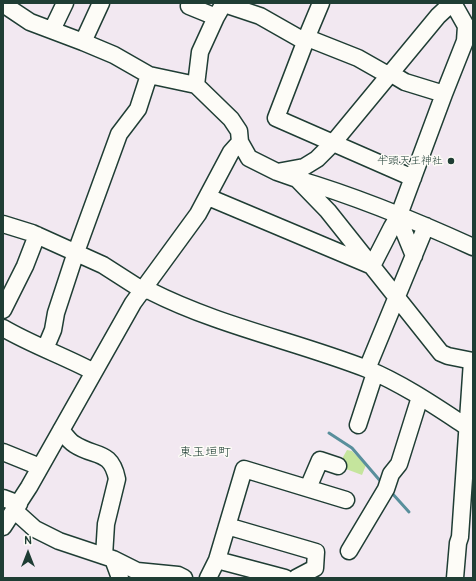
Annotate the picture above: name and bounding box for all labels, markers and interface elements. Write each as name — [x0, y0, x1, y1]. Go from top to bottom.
place label: 牛頭天王神社 — [377, 154, 443, 168]
marker: 牛頭天王神社 — [446, 156, 456, 166]
district label: 東玉垣町 — [179, 445, 231, 461]
north arrow — [8, 533, 48, 573]
text: N — [24, 534, 32, 547]

